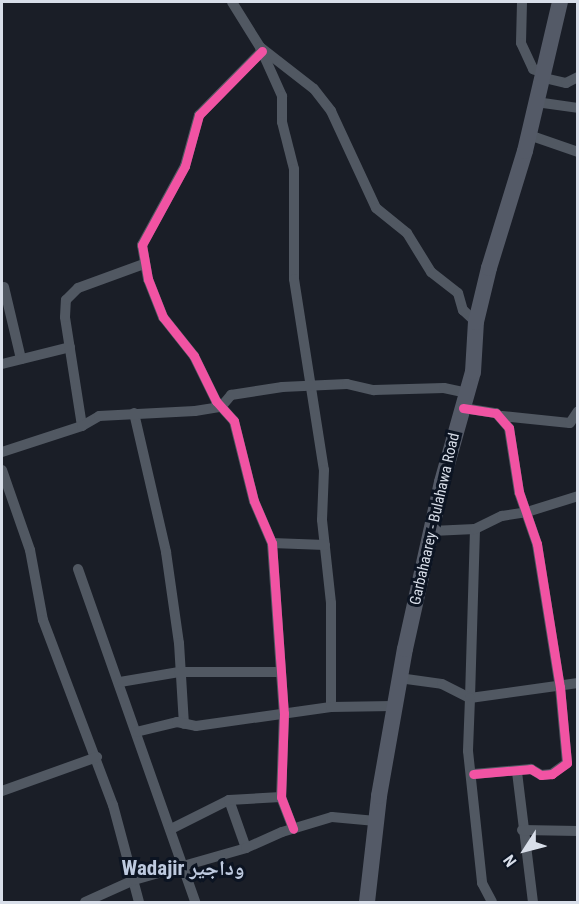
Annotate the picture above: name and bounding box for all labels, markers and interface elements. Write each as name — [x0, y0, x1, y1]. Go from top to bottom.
street label: Garbahaarey - Bulahawa Road — [406, 431, 464, 607]
north arrow — [495, 820, 555, 880]
text: N — [499, 851, 521, 870]
district label: Wadajir وداجير — [122, 855, 244, 881]

